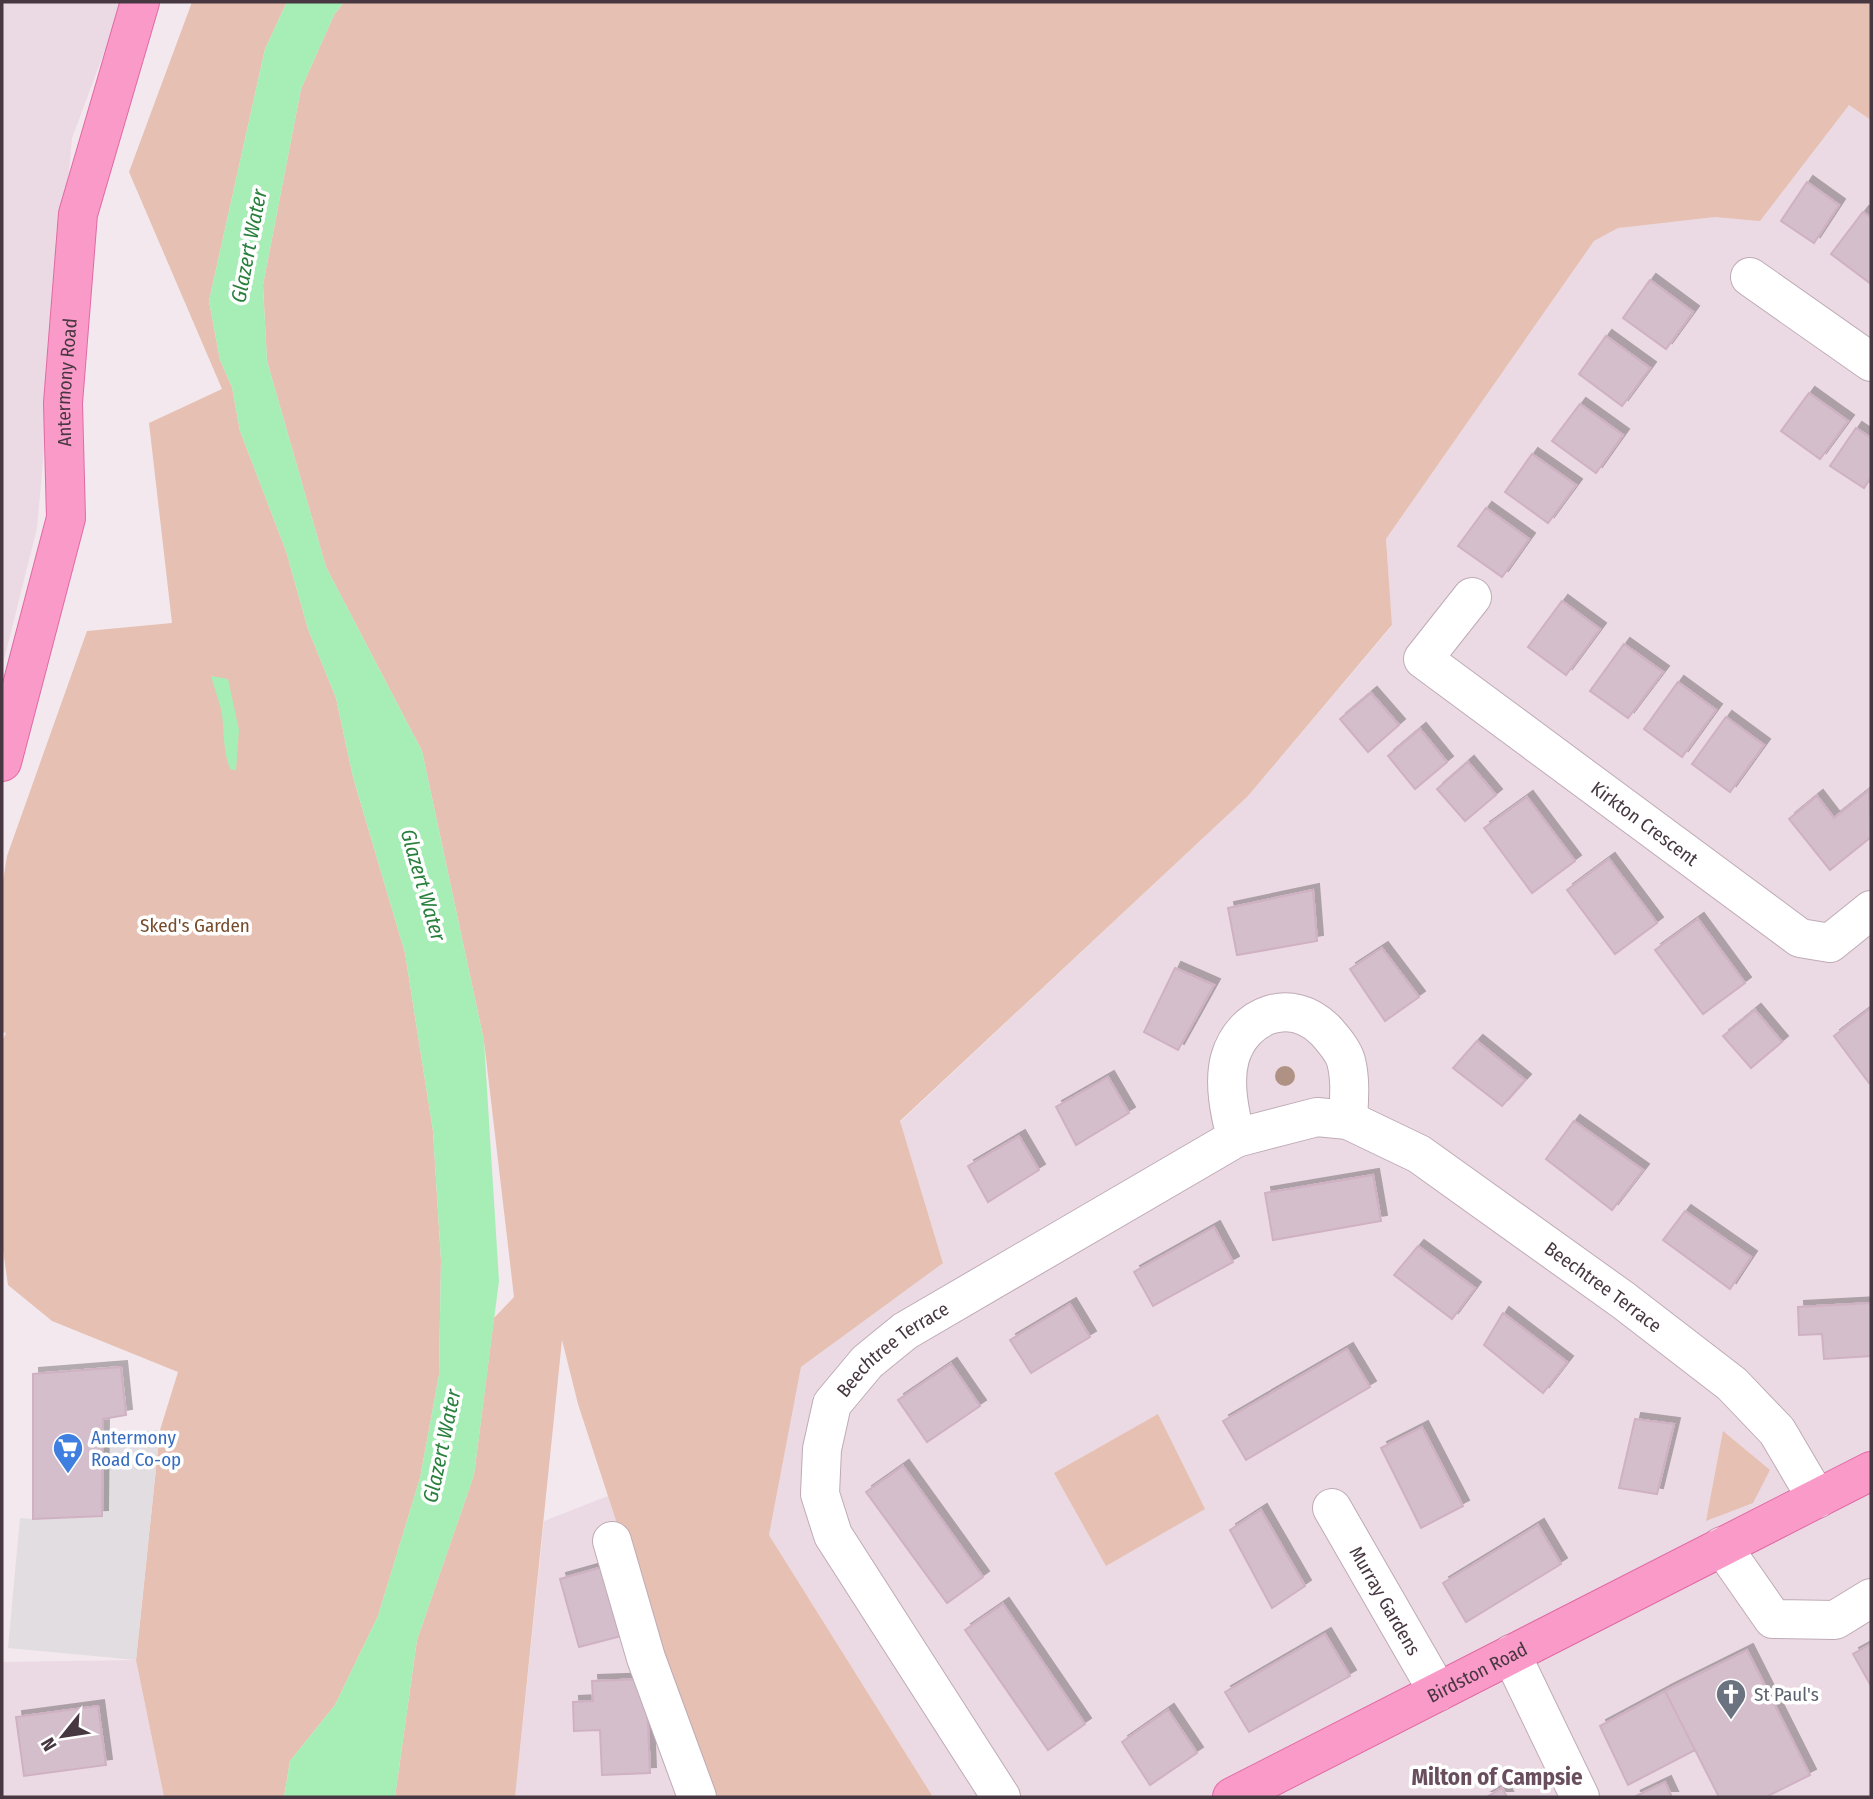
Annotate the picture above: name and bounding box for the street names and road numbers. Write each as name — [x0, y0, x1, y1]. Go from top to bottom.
street label: Antermony Road — [52, 317, 82, 447]
street label: Kirkton Crescent — [1587, 776, 1703, 871]
street label: Beechtree Terrace — [1540, 1237, 1666, 1338]
street label: Beechtree Terrace — [832, 1297, 953, 1402]
street label: Murray Gardens — [1345, 1542, 1425, 1660]
street label: Birdston Road — [1423, 1637, 1531, 1708]

